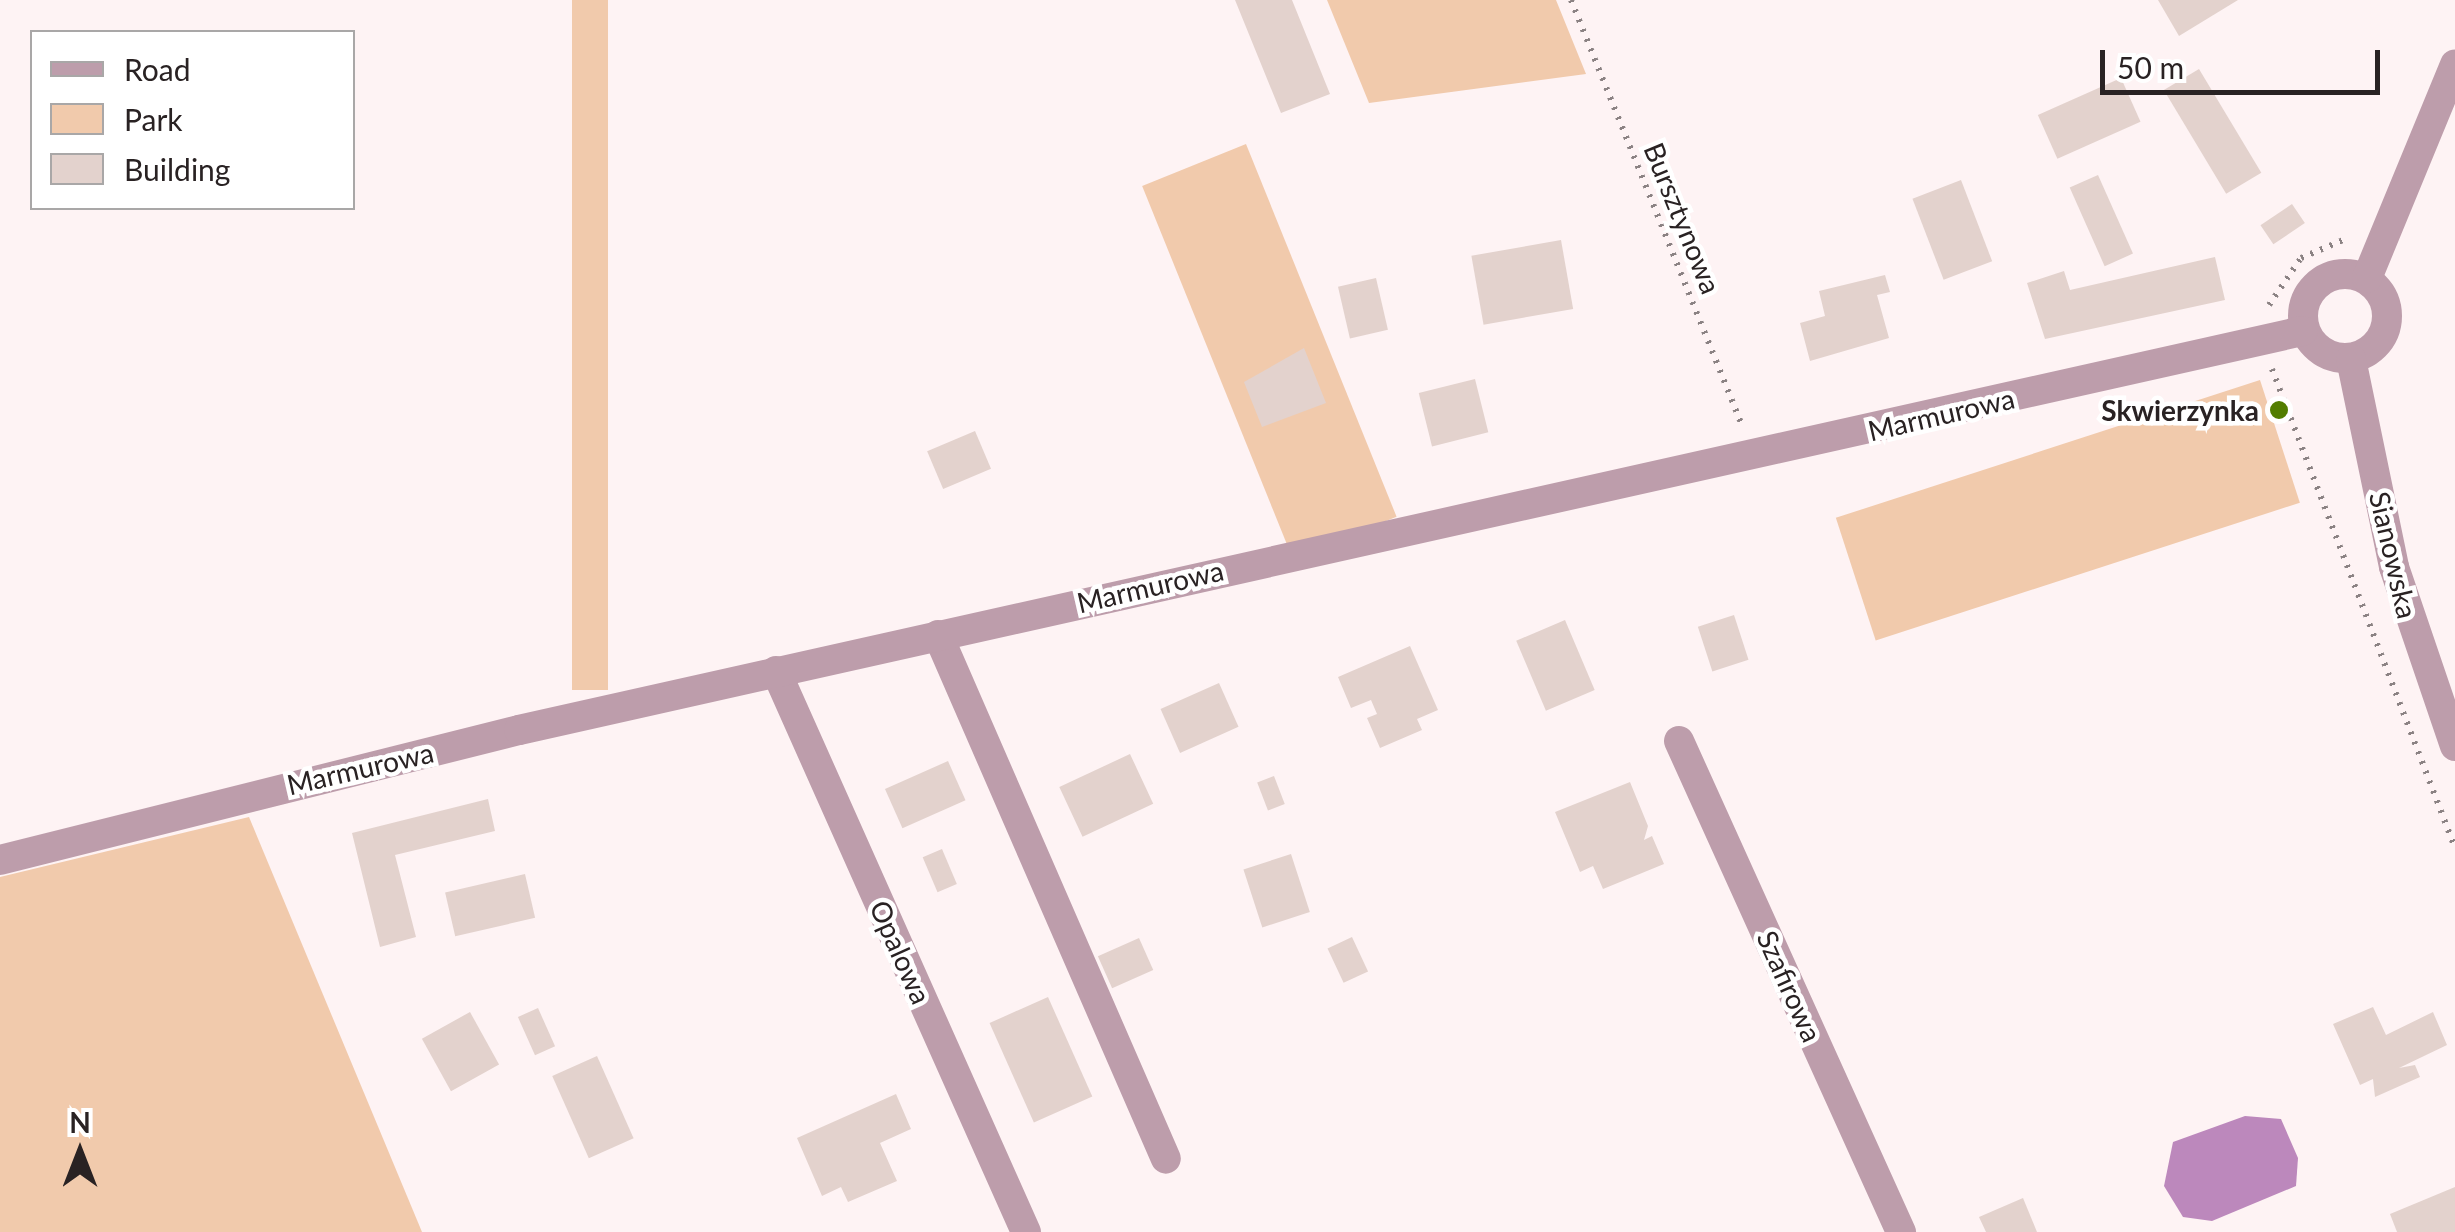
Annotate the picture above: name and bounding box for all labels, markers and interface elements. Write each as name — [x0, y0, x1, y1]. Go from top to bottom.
legend — [30, 30, 355, 210]
scale bar — [2105, 30, 2385, 92]
text: 50 m — [2117, 49, 2184, 85]
text: Road — [124, 51, 191, 87]
text: Park — [124, 101, 183, 137]
street label: Bursztynowa — [1637, 138, 1729, 298]
text: Building — [124, 151, 230, 187]
street label: Marmurowa — [1864, 381, 2018, 447]
place label: Skwierzynka — [2101, 393, 2259, 427]
marker: Skwierzynka — [2268, 399, 2290, 421]
street label: Sianowska — [2363, 488, 2425, 622]
street label: Marmurowa — [1073, 553, 1227, 619]
street label: Marmurowa — [283, 735, 437, 801]
street label: Opalowa — [863, 895, 939, 1009]
street label: Szafirowa — [1751, 925, 1829, 1047]
north arrow — [30, 1102, 130, 1202]
text: N — [69, 1105, 91, 1139]

